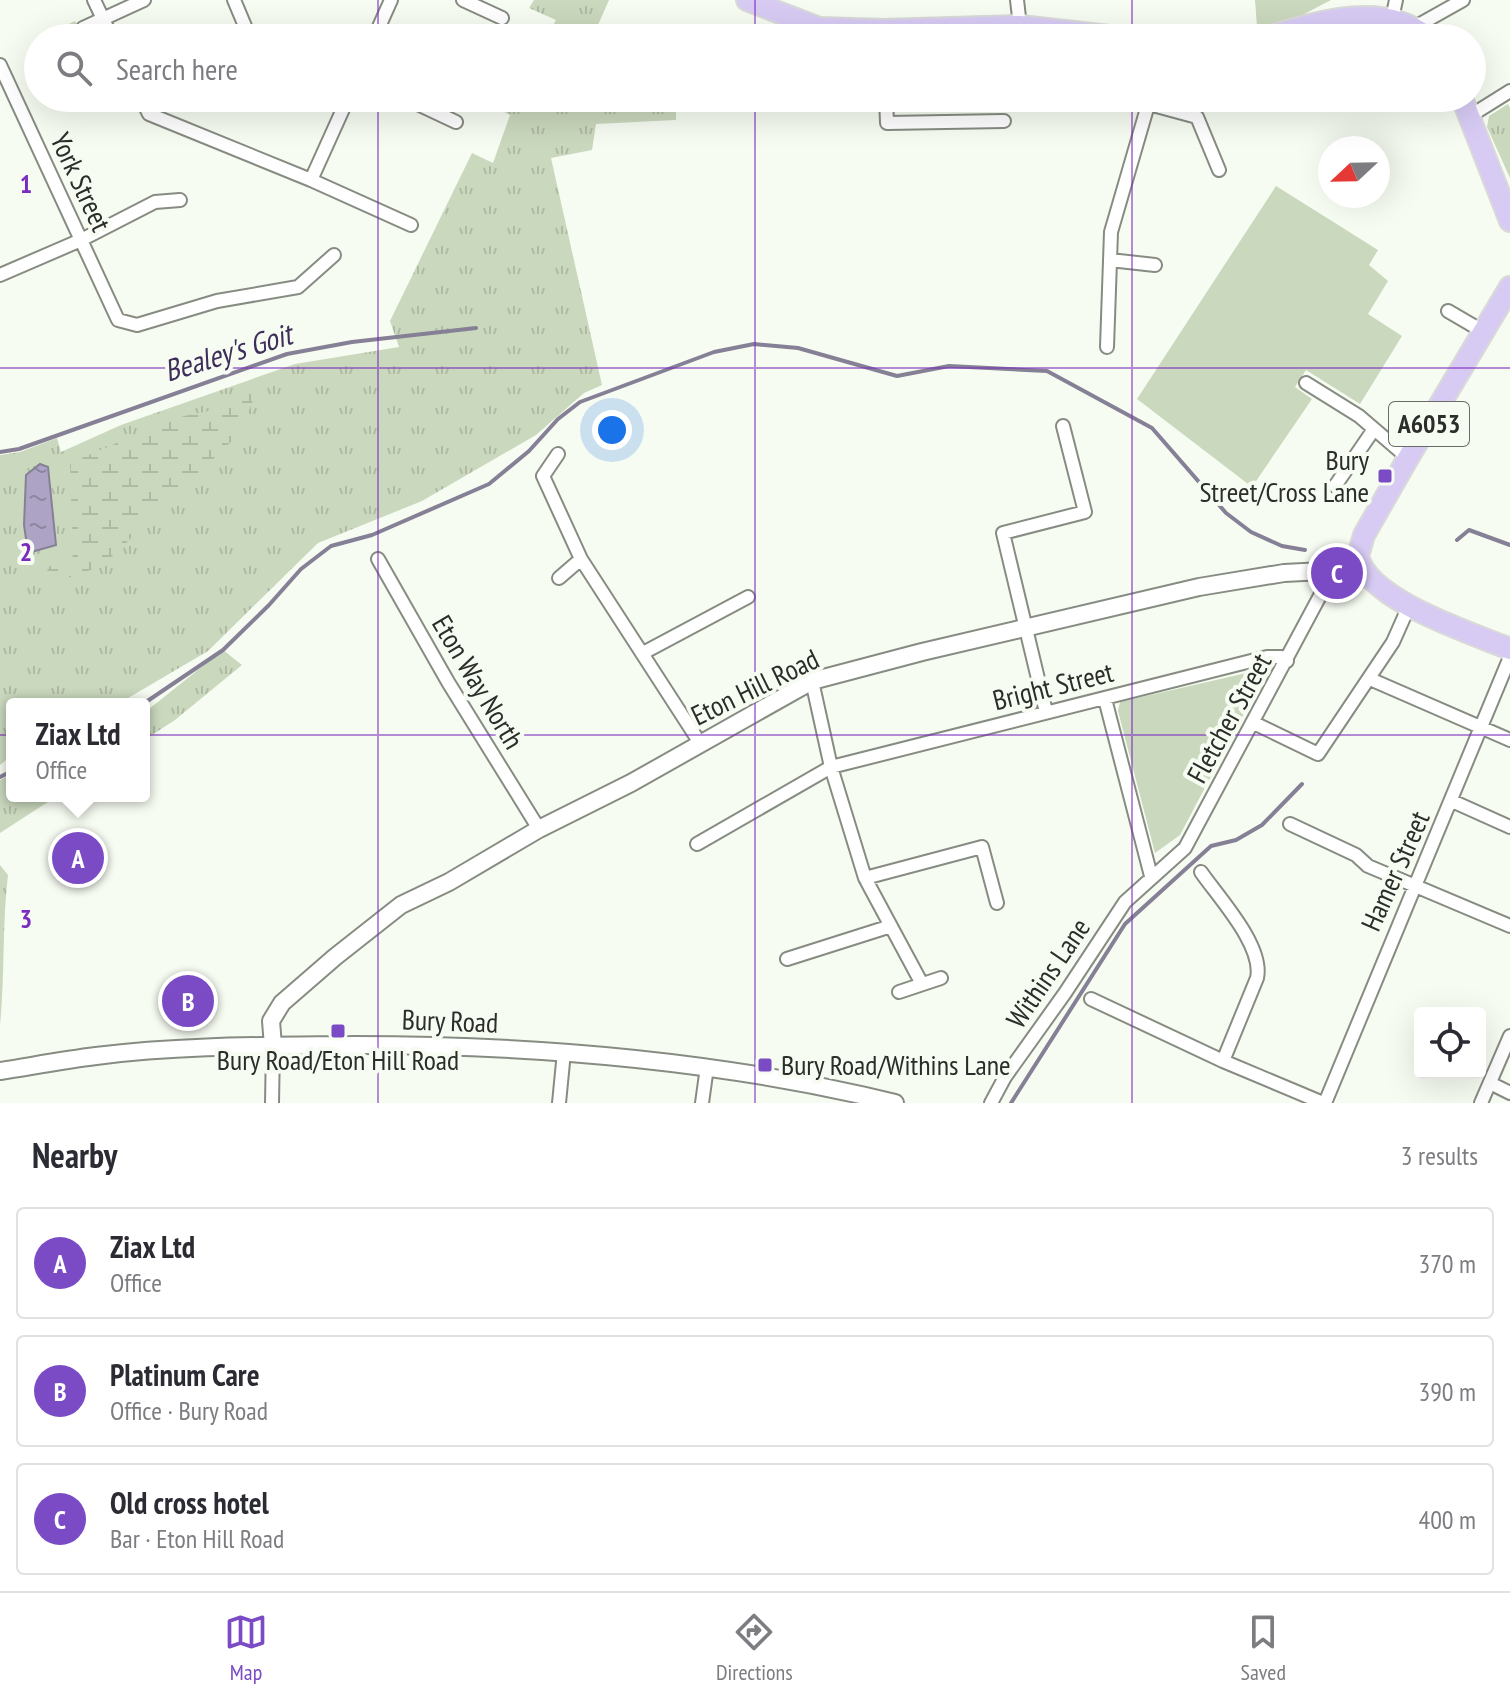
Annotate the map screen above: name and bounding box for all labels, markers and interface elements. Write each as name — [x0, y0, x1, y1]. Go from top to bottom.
search box — [24, 24, 1486, 112]
icon: search — [52, 46, 96, 90]
text: Search here — [116, 49, 238, 88]
street label: York Street — [43, 127, 120, 237]
north arrow — [1318, 136, 1390, 208]
text: 1 — [20, 167, 32, 200]
water label: Bealey's Goit — [159, 313, 300, 389]
road number: A6053 — [1389, 402, 1469, 446]
your location — [592, 410, 632, 450]
place label: Bury Street/Cross Lane — [1199, 441, 1369, 510]
marker: Bury Street/Cross Lane — [1376, 467, 1394, 485]
text: 2 — [20, 535, 32, 568]
pin: C — [1311, 543, 1363, 603]
street label: Eton Way North — [424, 608, 533, 755]
street label: Eton Hill Road — [685, 640, 825, 733]
street label: Fletcher Street — [1178, 646, 1279, 789]
street label: Bright Street — [989, 653, 1117, 718]
popup — [6, 698, 150, 802]
text: Ziax Ltd — [35, 714, 121, 753]
text: Office — [35, 753, 87, 786]
street label: Hamer Street — [1352, 805, 1438, 937]
pin: A — [52, 828, 104, 888]
text: 3 — [20, 902, 32, 935]
street label: Withins Lane — [997, 911, 1098, 1035]
pin: B — [162, 971, 214, 1031]
street label: Bury Road — [401, 1000, 499, 1041]
map controls — [1414, 1007, 1486, 1079]
button: locate — [1414, 1007, 1486, 1079]
marker: Bury Road/Eton Hill Road — [329, 1022, 347, 1040]
place label: Bury Road/Eton Hill Road — [217, 1041, 459, 1078]
place label: Bury Road/Withins Lane — [781, 1046, 1011, 1083]
marker: Bury Road/Withins Lane — [756, 1056, 774, 1074]
text: Nearby — [32, 1133, 117, 1177]
text: 3 results — [1401, 1139, 1478, 1172]
text: Ziax Ltd — [110, 1227, 195, 1266]
text: A — [53, 1247, 67, 1280]
text: 370 m — [1418, 1247, 1476, 1280]
text: Office — [110, 1266, 162, 1299]
text: Platinum Care — [110, 1355, 260, 1394]
text: B — [54, 1375, 66, 1408]
text: 390 m — [1418, 1375, 1476, 1408]
text: Office · Bury Road — [110, 1394, 268, 1427]
text: Old cross hotel — [110, 1483, 269, 1522]
text: C — [54, 1503, 66, 1536]
text: 400 m — [1418, 1503, 1476, 1536]
text: Bar · Eton Hill Road — [110, 1522, 284, 1555]
tab: Map — [224, 1610, 268, 1686]
tab: Directions — [716, 1610, 793, 1686]
tab: Saved — [1241, 1610, 1286, 1686]

